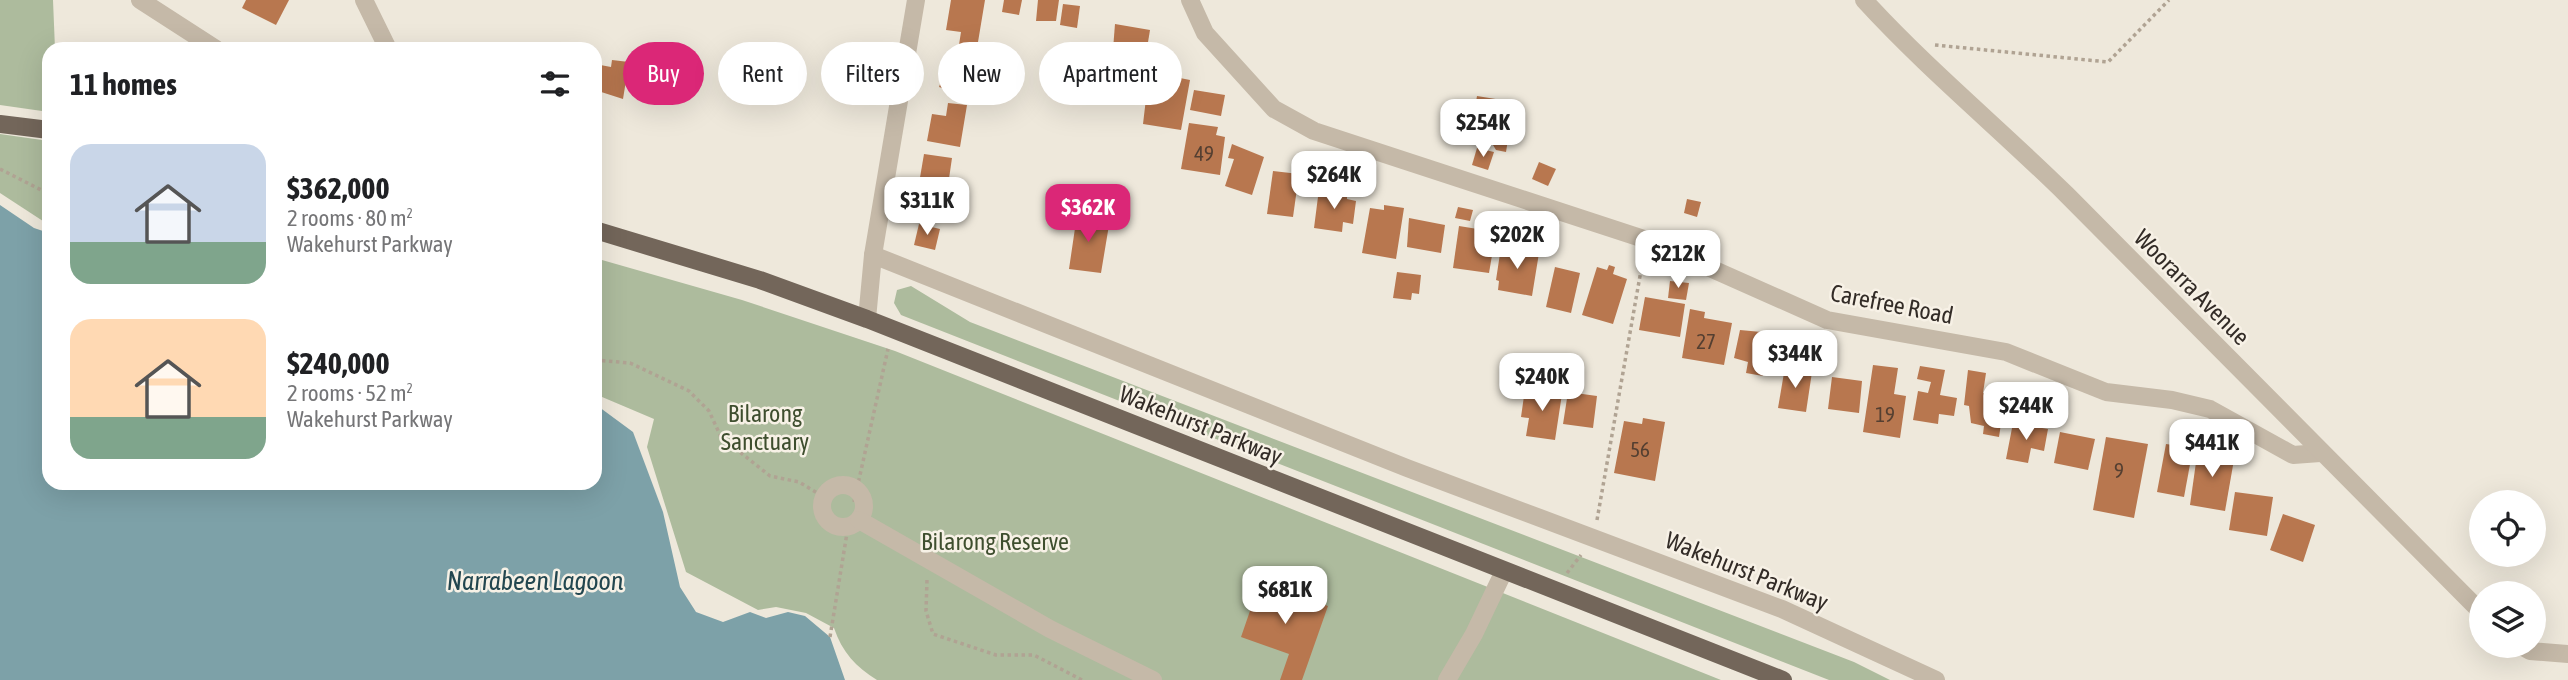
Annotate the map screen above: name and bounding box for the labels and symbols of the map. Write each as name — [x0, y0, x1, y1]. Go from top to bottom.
pin: $254K — [1434, 100, 1532, 159]
house number: 49 — [1194, 141, 1214, 165]
pin: $264K — [1285, 152, 1383, 211]
pin: $311K — [878, 177, 976, 237]
pin: $362K — [1039, 184, 1137, 244]
pin: $202K — [1468, 212, 1566, 271]
street label: Woorarra Avenue — [2129, 224, 2255, 350]
pin: $212K — [1629, 230, 1727, 290]
street label: Carefree Road — [1828, 279, 1956, 329]
house number: 27 — [1696, 329, 1716, 353]
pin: $344K — [1746, 330, 1844, 390]
pin: $240K — [1493, 354, 1591, 413]
street label: Wakehurst Parkway — [1116, 380, 1286, 470]
pin: $244K — [1977, 382, 2075, 442]
park label: Bilarong Sanctuary — [721, 400, 809, 455]
house number: 19 — [1875, 402, 1895, 426]
pin: $441K — [2163, 420, 2261, 479]
house number: 56 — [1630, 437, 1650, 461]
house number: 9 — [2114, 458, 2124, 482]
street label: Wakehurst Parkway — [1662, 526, 1832, 616]
park label: Bilarong Reserve — [921, 528, 1069, 555]
water label: Narrabeen Lagoon — [447, 566, 624, 596]
pin: $681K — [1236, 566, 1334, 626]

